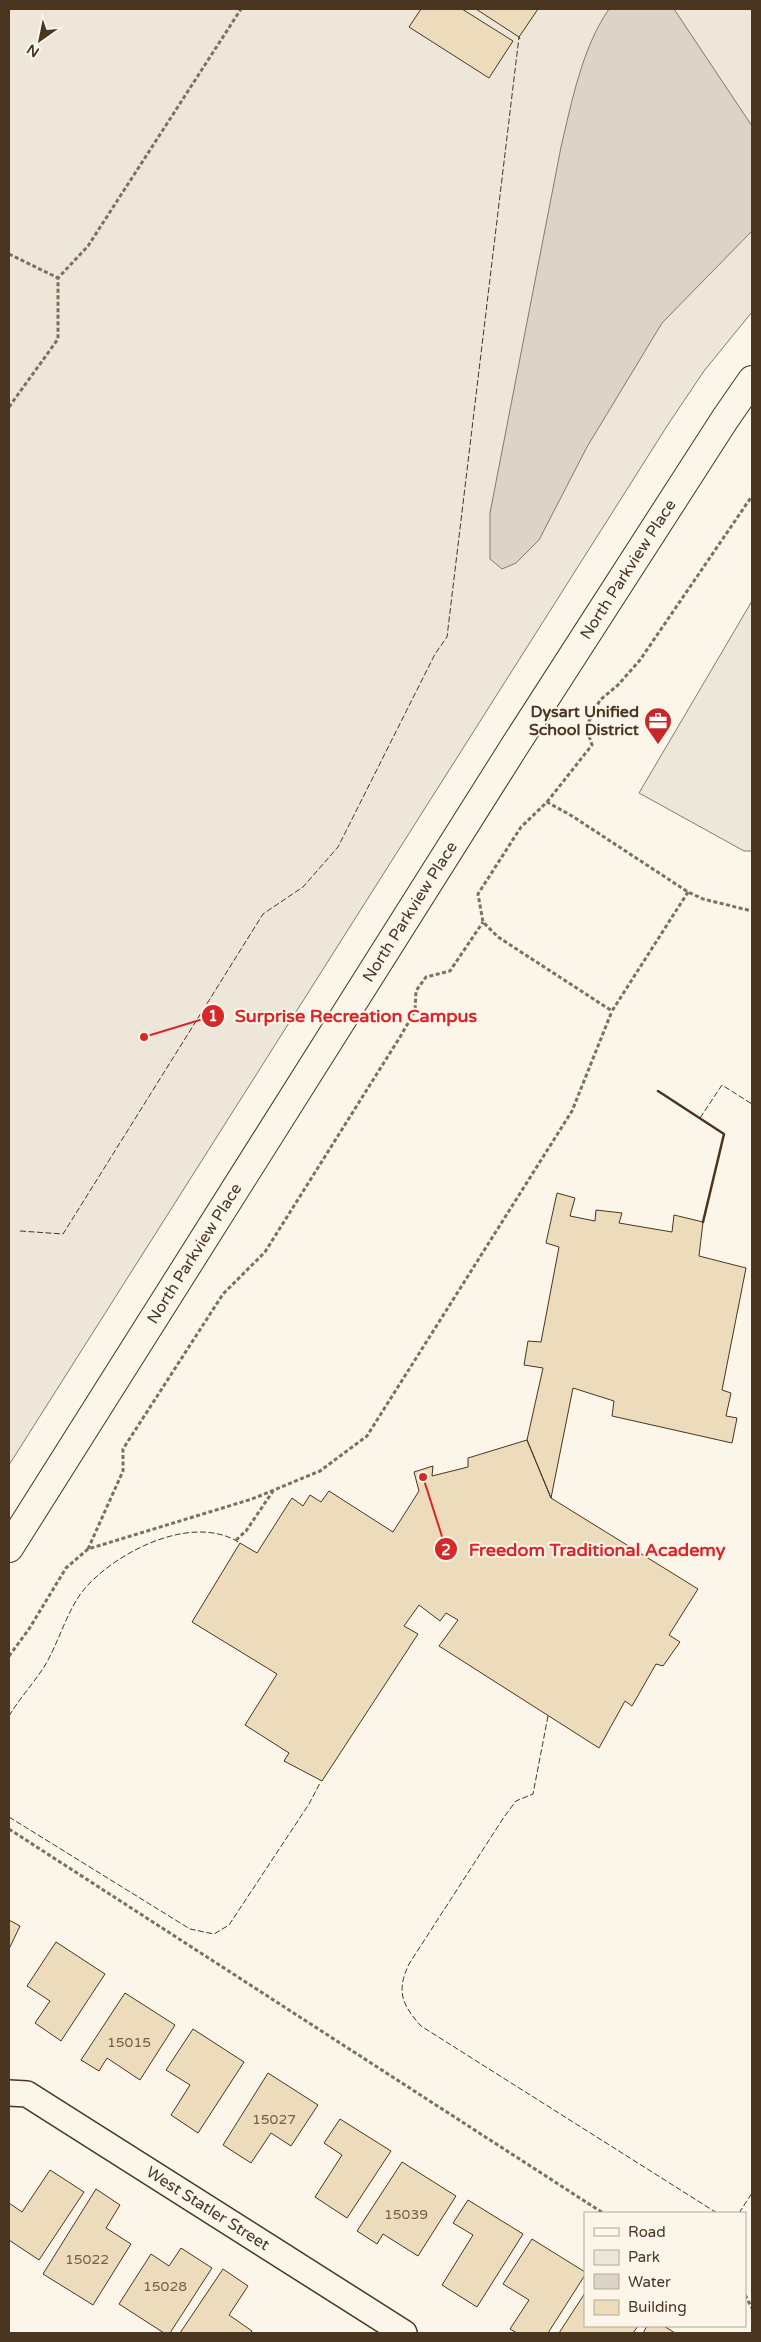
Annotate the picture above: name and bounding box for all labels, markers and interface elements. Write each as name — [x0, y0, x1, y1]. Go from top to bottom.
north arrow — [15, 15, 65, 65]
text: N — [24, 40, 43, 61]
street label: North Parkview Place — [576, 496, 681, 643]
place label: Dysart Unified School District — [529, 702, 640, 740]
office icon: Dysart Unified School District — [643, 706, 673, 745]
street label: North Parkview Place — [358, 838, 462, 986]
callout: Surprise Recreation Campus — [200, 999, 488, 1032]
text: Surprise Recreation Campus — [235, 1005, 478, 1027]
text: 1 — [208, 1007, 218, 1025]
street label: North Parkview Place — [143, 1180, 246, 1328]
callout: Freedom Traditional Academy — [433, 1533, 735, 1566]
text: Freedom Traditional Academy — [469, 1539, 726, 1561]
text: 2 — [441, 1541, 451, 1559]
house number: 15015 — [107, 2034, 151, 2051]
house number: 15027 — [252, 2111, 296, 2128]
street label: West Statler Street — [142, 2162, 273, 2255]
house number: 15039 — [384, 2206, 428, 2223]
legend — [584, 2212, 746, 2327]
text: Road — [628, 2223, 666, 2241]
text: Park — [628, 2248, 660, 2266]
house number: 15022 — [65, 2251, 109, 2268]
text: Water — [628, 2273, 671, 2291]
house number: 15028 — [143, 2278, 187, 2295]
text: Building — [628, 2298, 687, 2316]

